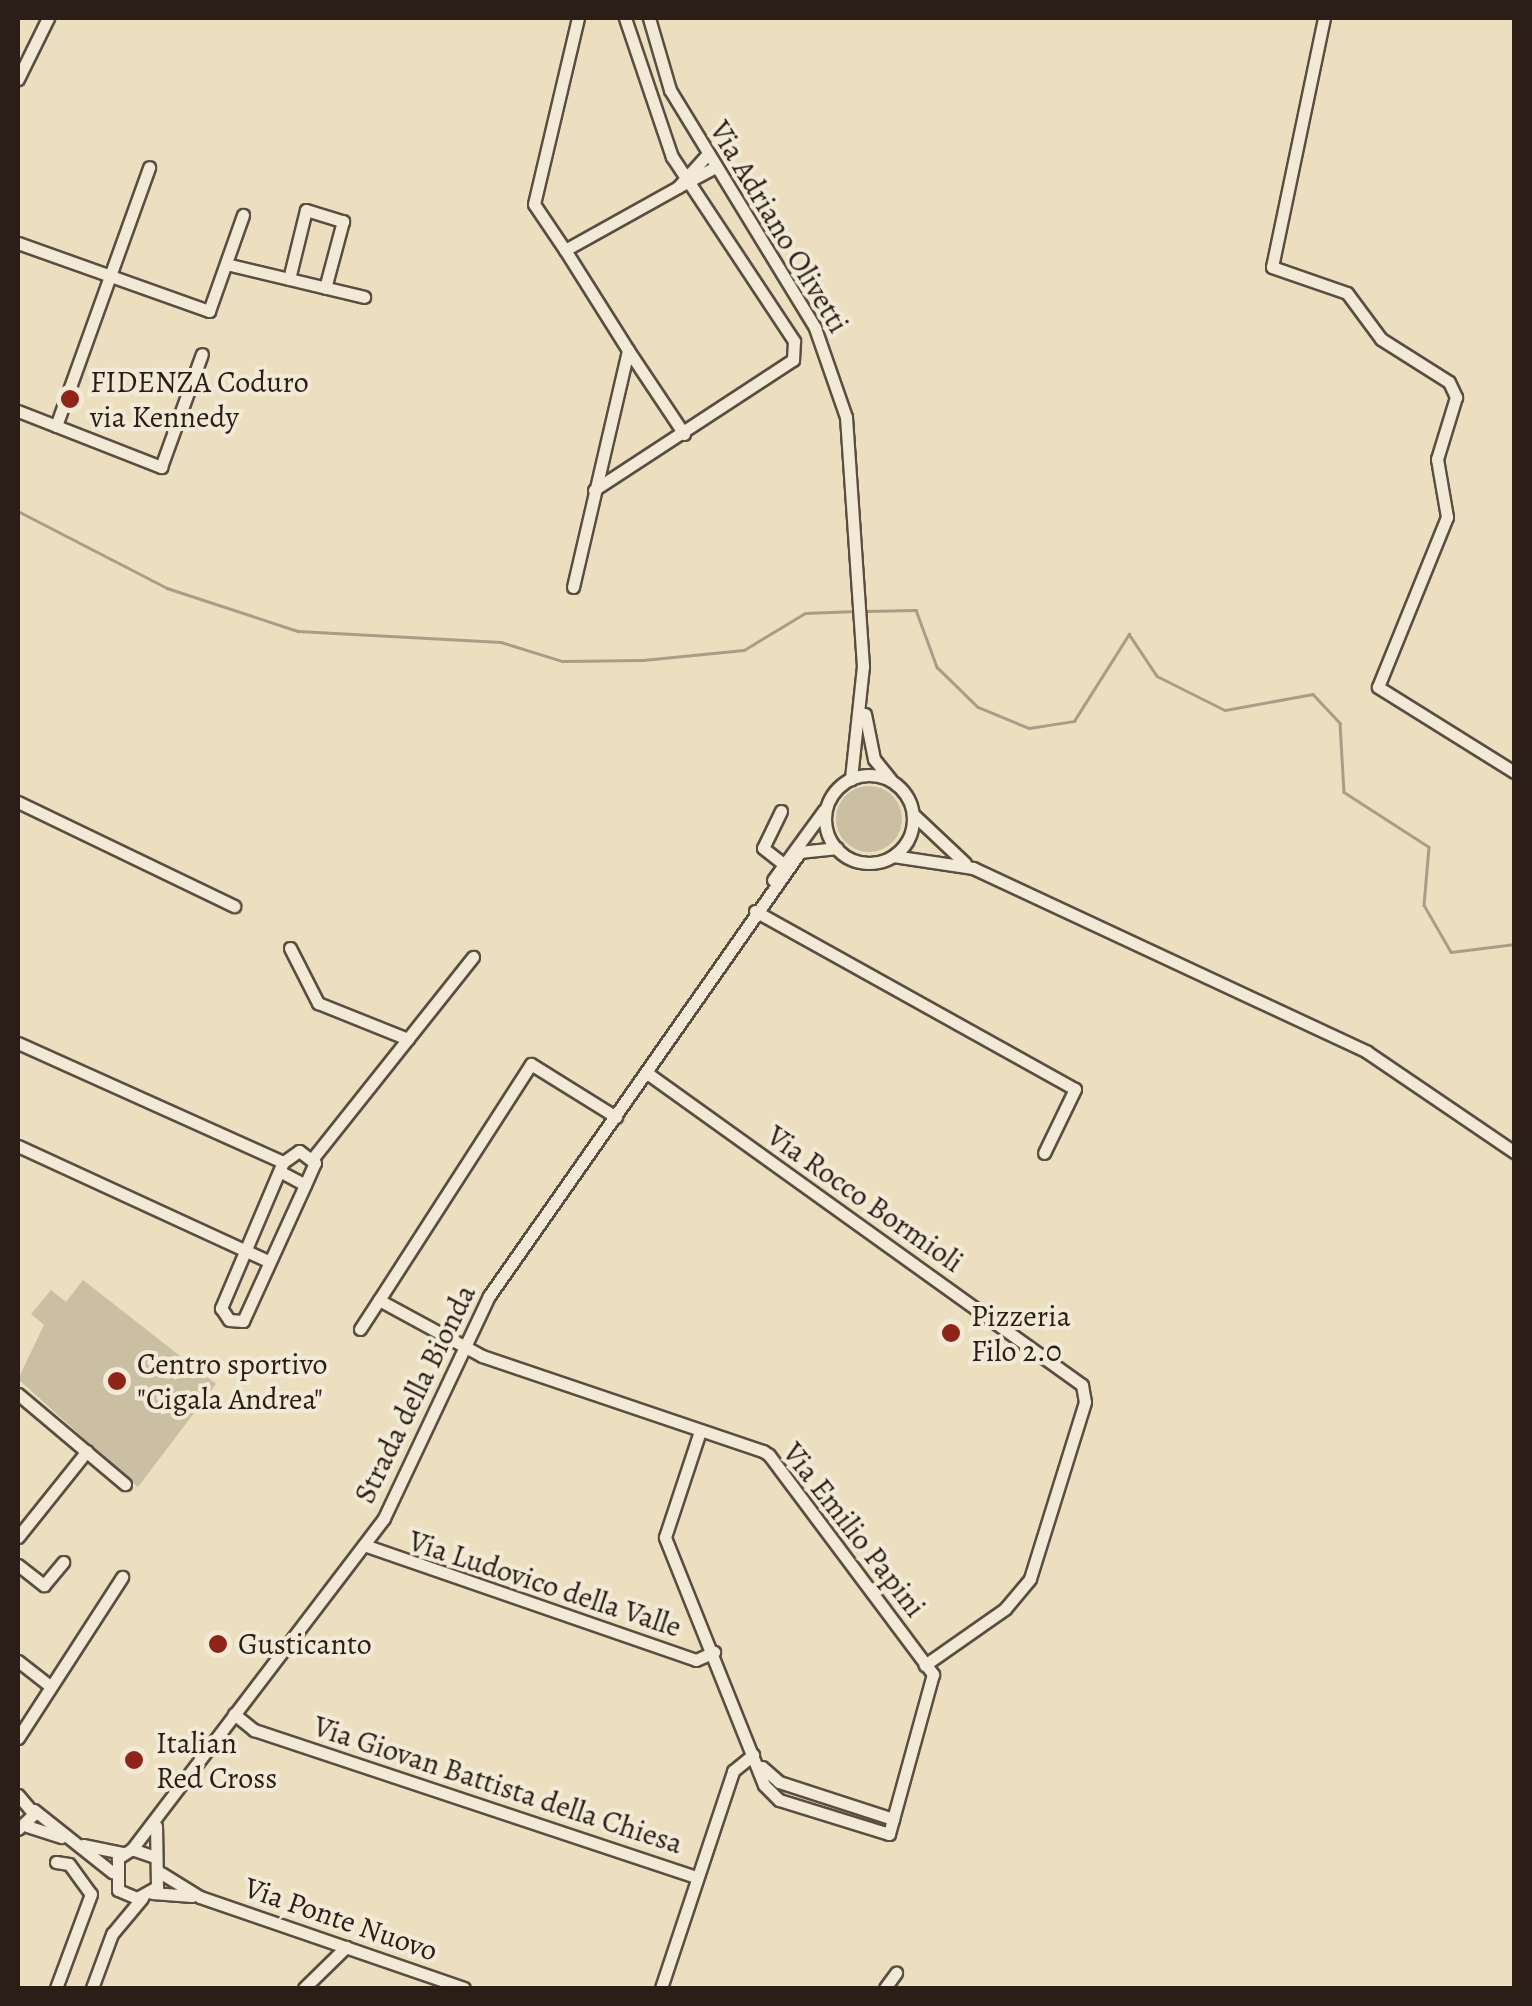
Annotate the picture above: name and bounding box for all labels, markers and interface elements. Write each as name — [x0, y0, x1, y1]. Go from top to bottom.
street label: Via Adriano Olivetti — [702, 114, 856, 340]
place label: FIDENZA Coduro via Kennedy — [90, 364, 309, 434]
marker: FIDENZA Coduro via Kennedy — [59, 388, 81, 410]
street label: Via Rocco Bormioli — [760, 1118, 970, 1280]
street label: Strada della Bionda — [347, 1279, 483, 1509]
place label: Pizzeria Filo 2.0 — [971, 1298, 1071, 1368]
marker: Pizzeria Filo 2.0 — [940, 1322, 962, 1344]
place label: Centro sportivo "Cigala Andrea" — [137, 1346, 328, 1416]
marker: Centro sportivo "Cigala Andrea" — [106, 1370, 128, 1392]
street label: Via Emilio Papini — [775, 1436, 933, 1624]
street label: Via Ludovico della Valle — [404, 1523, 686, 1645]
place label: Gusticanto — [238, 1626, 372, 1662]
marker: Gusticanto — [207, 1633, 229, 1655]
street label: Via Giovan Battista della Chiesa — [309, 1708, 687, 1862]
place label: Italian Red Cross — [156, 1725, 277, 1796]
marker: Italian Red Cross — [121, 1747, 147, 1773]
street label: Via Ponte Nuovo — [240, 1869, 442, 1969]

